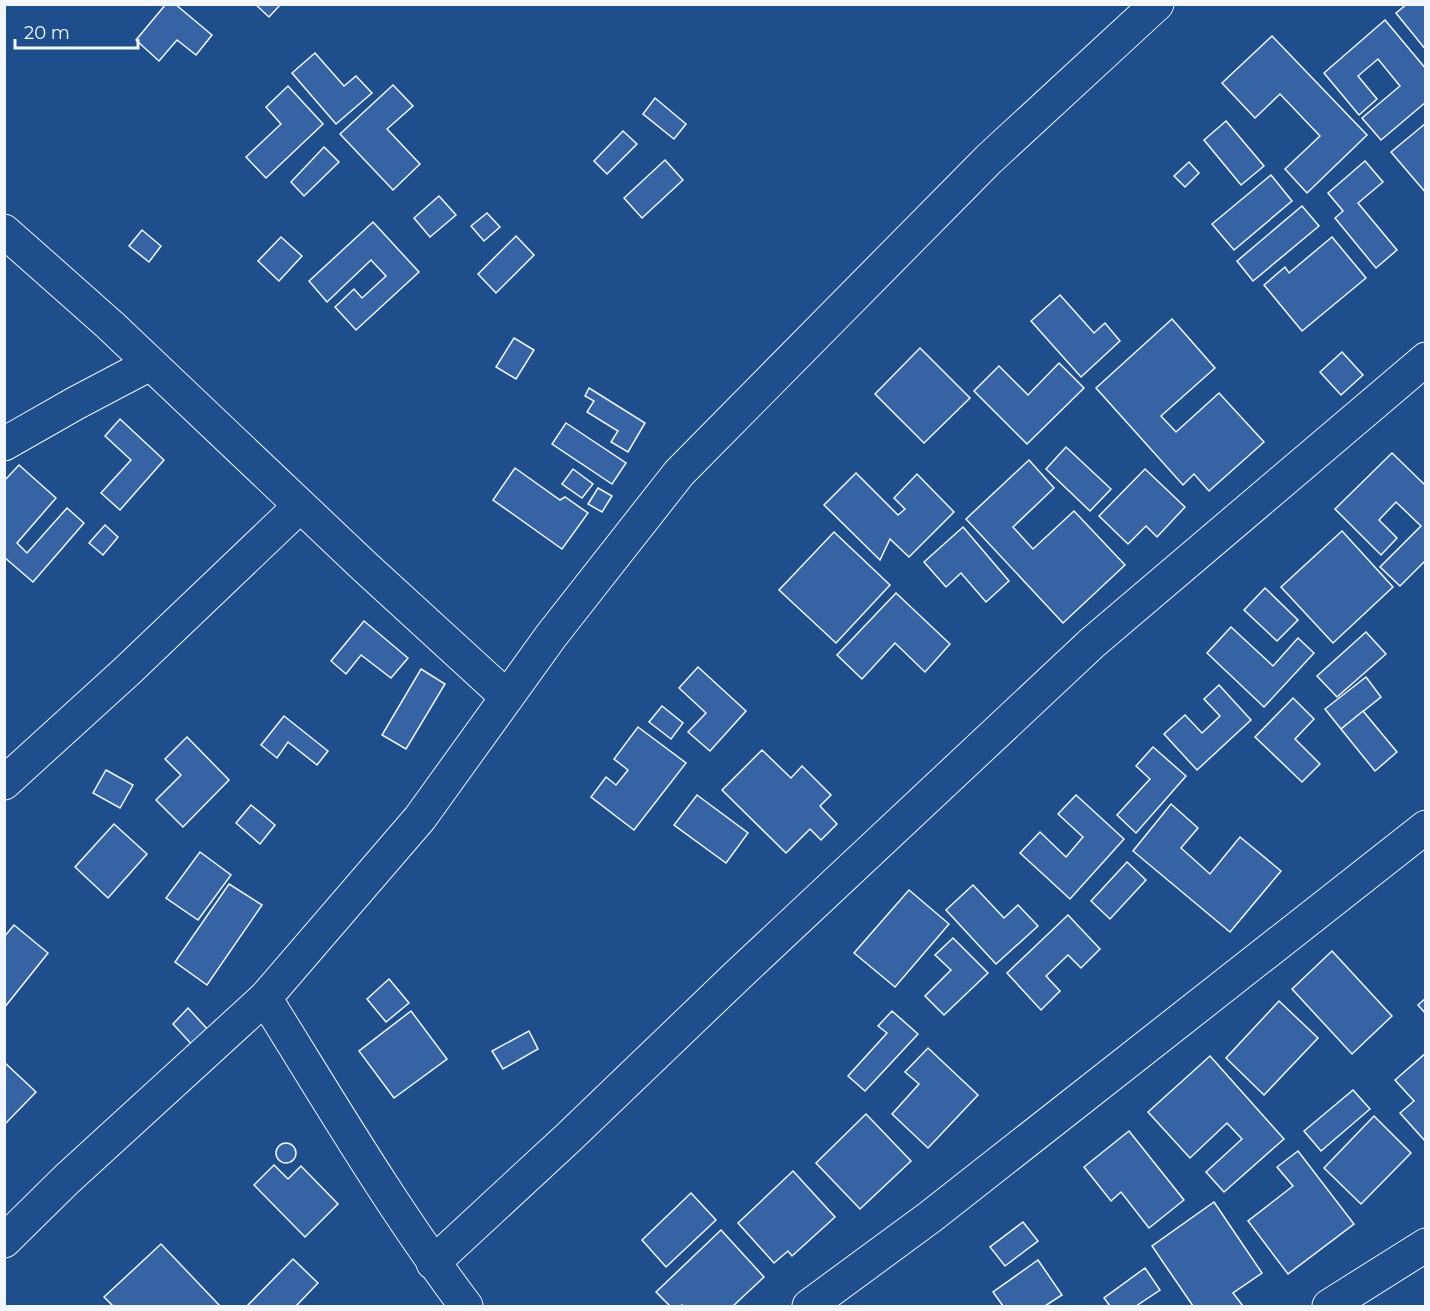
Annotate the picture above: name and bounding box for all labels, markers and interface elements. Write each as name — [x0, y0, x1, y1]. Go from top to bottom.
scale bar — [15, 12, 138, 50]
text: 20 m — [24, 22, 70, 44]

